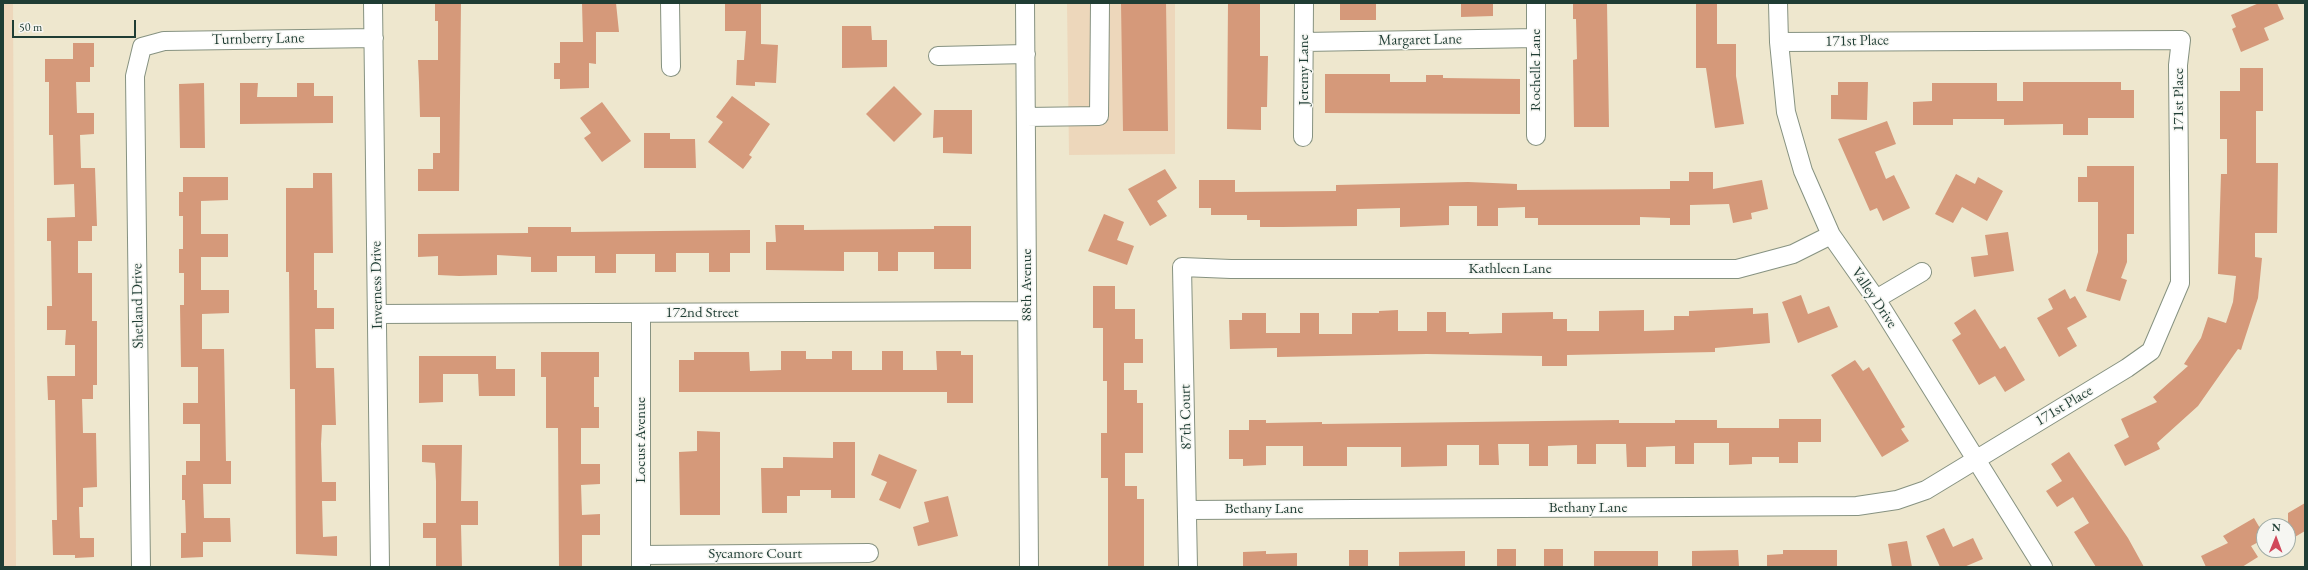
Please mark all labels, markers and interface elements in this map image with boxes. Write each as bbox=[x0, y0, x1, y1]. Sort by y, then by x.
scale bar bbox=[14, 12, 138, 38]
text: 50 m bbox=[19, 19, 42, 35]
street label: Turnberry Lane bbox=[212, 29, 304, 49]
street label: Rochelle Lane bbox=[1527, 29, 1545, 111]
street label: Margaret Lane bbox=[1378, 30, 1462, 50]
street label: 171st Place bbox=[1825, 31, 1889, 51]
street label: Jeremy Lane bbox=[1295, 35, 1313, 105]
street label: 171st Place bbox=[2170, 68, 2188, 132]
street label: Inverness Drive bbox=[367, 241, 387, 329]
street label: 88th Avenue bbox=[1018, 249, 1036, 321]
street label: Kathleen Lane bbox=[1468, 260, 1552, 278]
street label: Shetland Drive bbox=[128, 263, 148, 349]
street label: Valley Drive bbox=[1847, 264, 1901, 332]
street label: 172nd Street bbox=[665, 304, 739, 322]
street label: 171st Place bbox=[2032, 382, 2096, 430]
street label: 87th Court bbox=[1176, 384, 1196, 450]
street label: Locust Avenue bbox=[632, 397, 650, 483]
street label: Bethany Lane bbox=[1549, 499, 1627, 517]
street label: Bethany Lane bbox=[1225, 500, 1303, 518]
north arrow bbox=[2256, 518, 2296, 558]
text: N bbox=[2272, 520, 2281, 534]
street label: Sycamore Court bbox=[708, 545, 802, 563]

